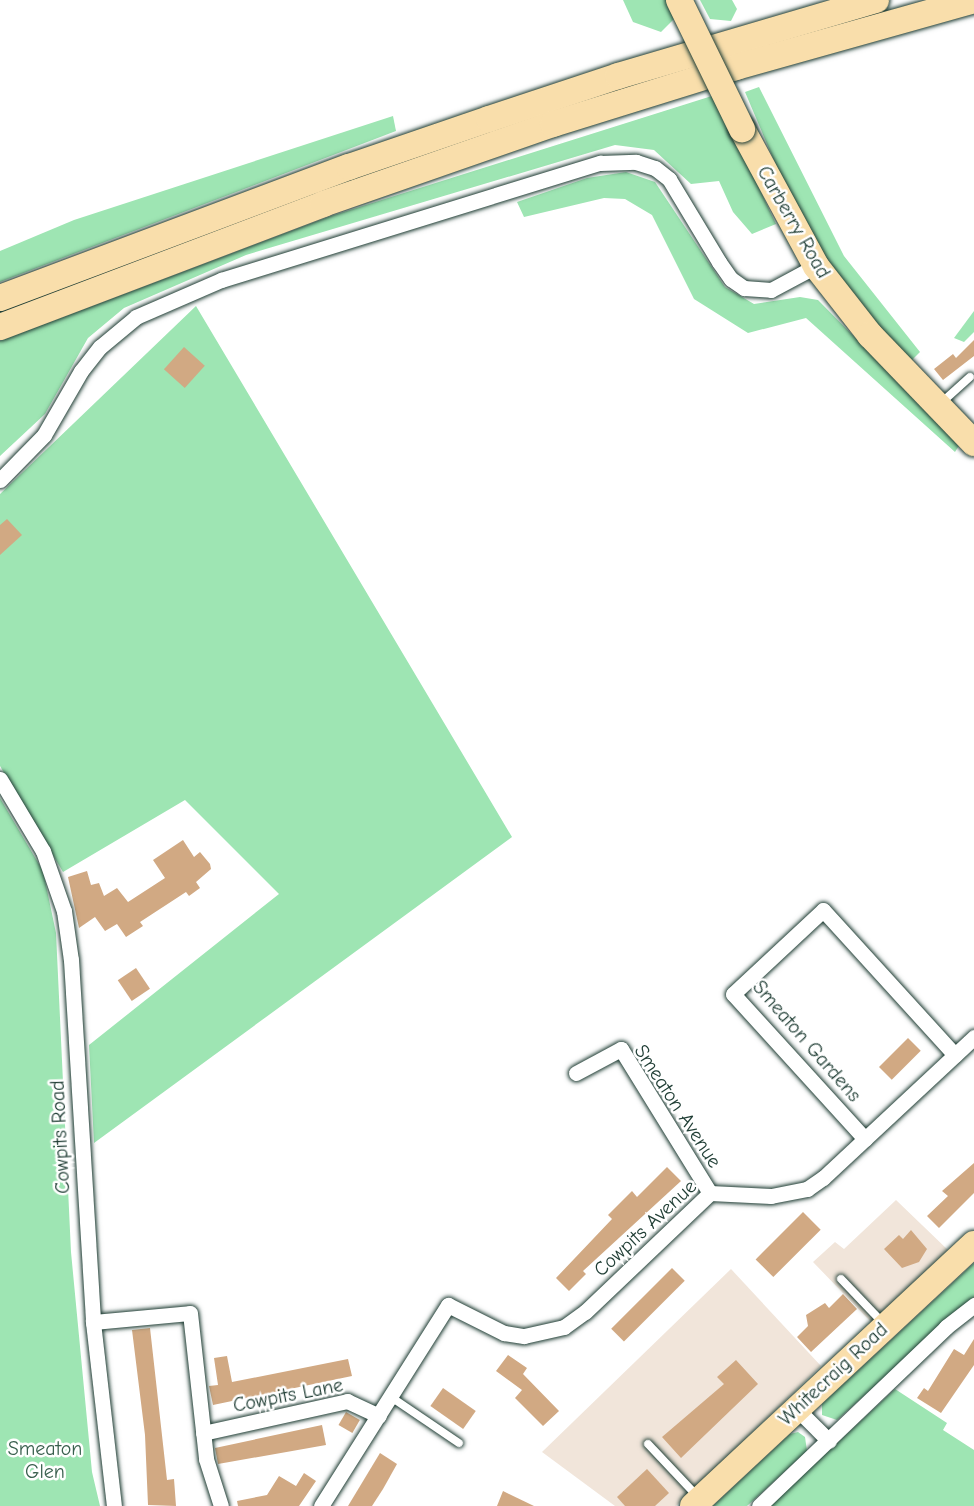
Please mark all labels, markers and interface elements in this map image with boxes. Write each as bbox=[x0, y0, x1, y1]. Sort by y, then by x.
street label: Carberry Road bbox=[752, 161, 836, 283]
street label: Smeaton Gardens bbox=[748, 975, 866, 1107]
street label: Smeaton Avenue bbox=[629, 1040, 727, 1172]
street label: Cowpits Road bbox=[45, 1080, 75, 1194]
street label: Cowpits Avenue bbox=[589, 1174, 701, 1282]
street label: Whitecraig Road bbox=[774, 1317, 892, 1431]
street label: Cowpits Lane bbox=[231, 1373, 345, 1417]
park label: Smeaton Glen bbox=[8, 1436, 82, 1483]

